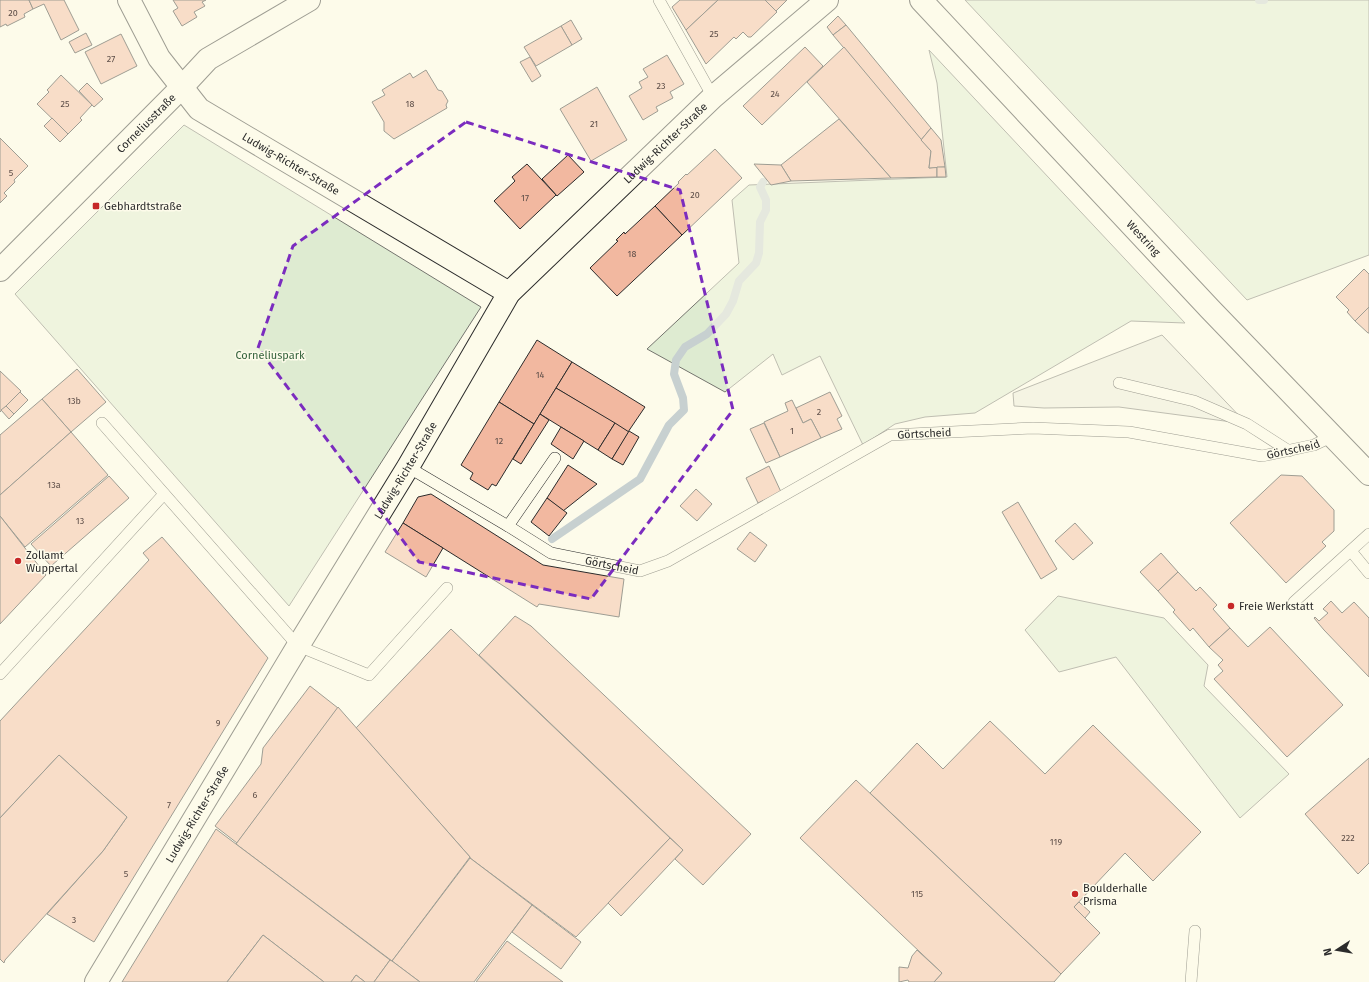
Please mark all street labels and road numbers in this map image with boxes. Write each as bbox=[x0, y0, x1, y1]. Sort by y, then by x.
street label: Corneliusstraße bbox=[114, 91, 178, 156]
street label: Ludwig-Richter-Straße bbox=[621, 100, 710, 186]
street label: Ludwig-Richter-Straße bbox=[240, 130, 342, 197]
street label: Westring bbox=[1124, 218, 1164, 259]
street label: Ludwig-Richter-Straße bbox=[371, 419, 439, 521]
street label: Görtscheid bbox=[897, 426, 952, 441]
street label: Görtscheid bbox=[1265, 437, 1322, 461]
street label: Görtscheid bbox=[584, 554, 640, 577]
street label: Ludwig-Richter-Straße bbox=[163, 763, 231, 865]

